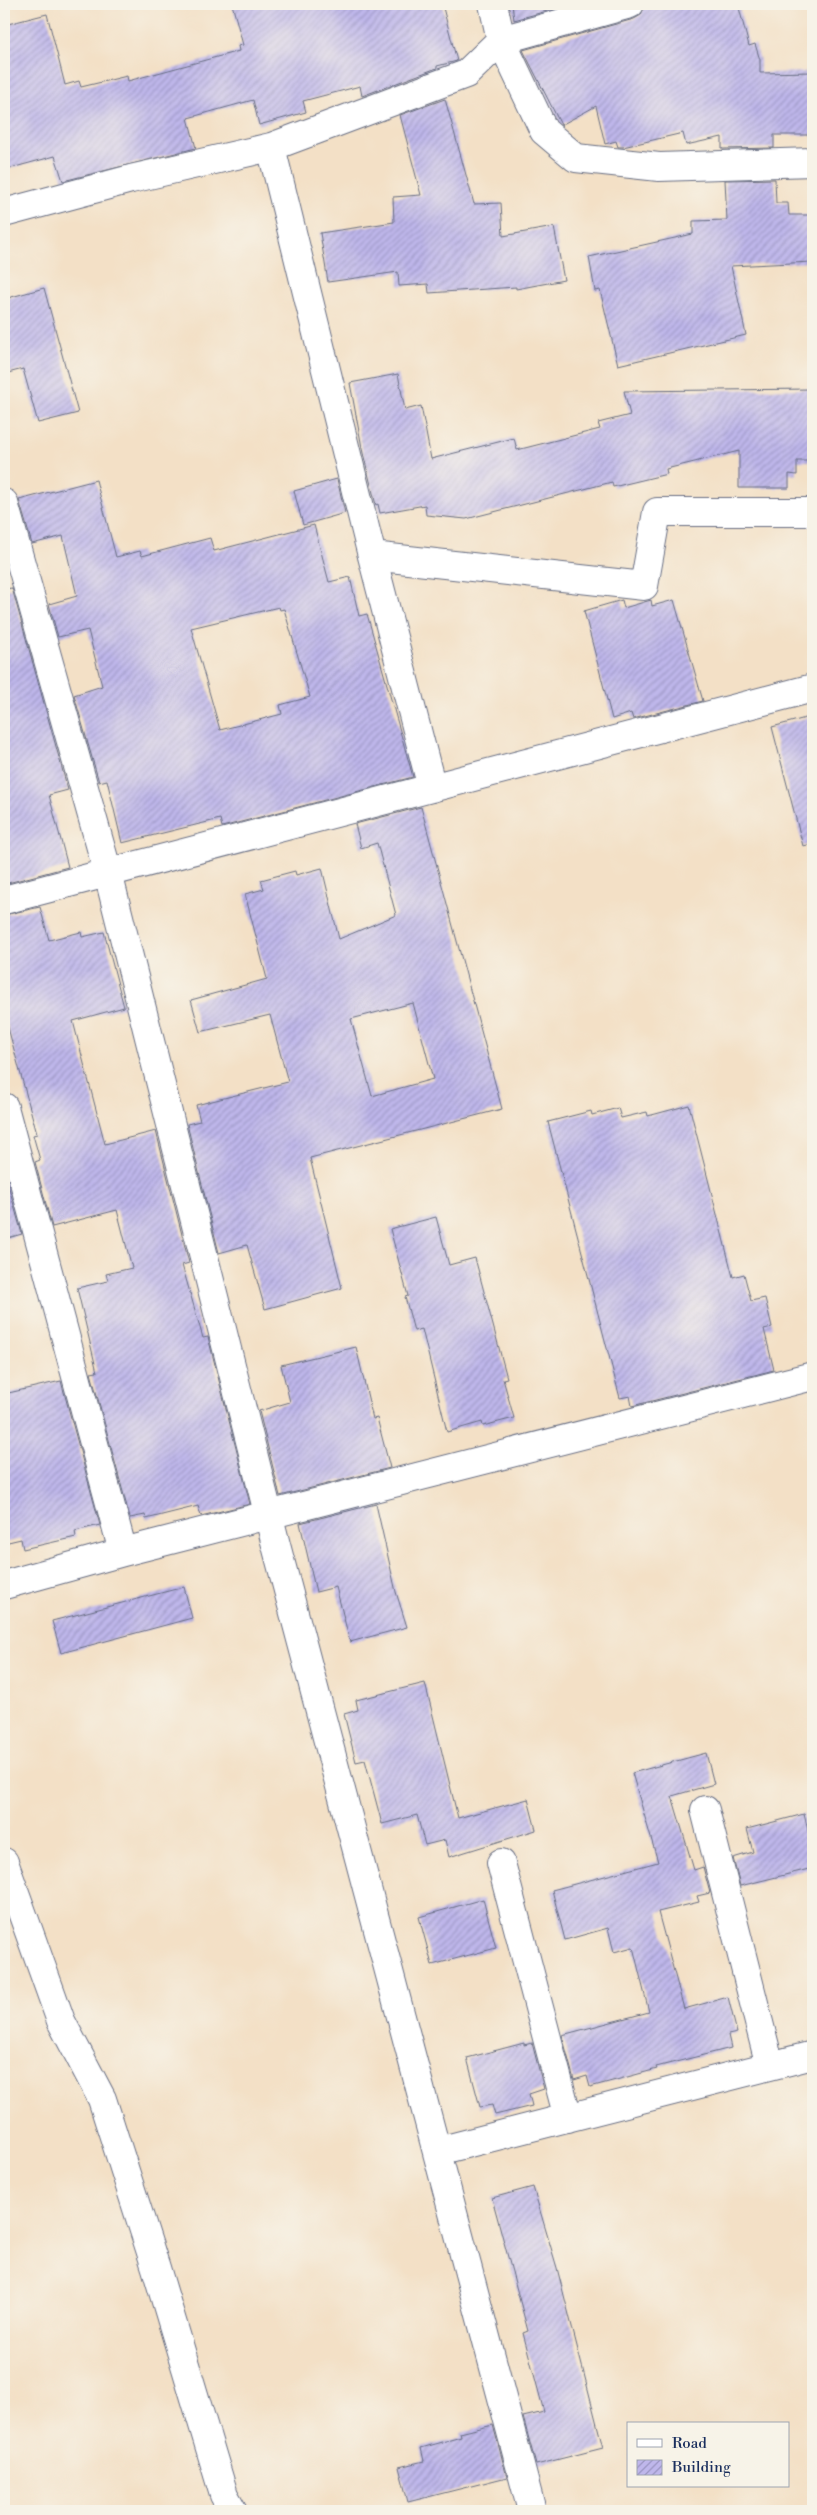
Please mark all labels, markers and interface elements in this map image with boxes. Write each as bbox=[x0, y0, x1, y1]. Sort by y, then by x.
legend bbox=[627, 2422, 790, 2488]
text: Road bbox=[672, 2434, 707, 2453]
text: Building bbox=[671, 2458, 731, 2477]

